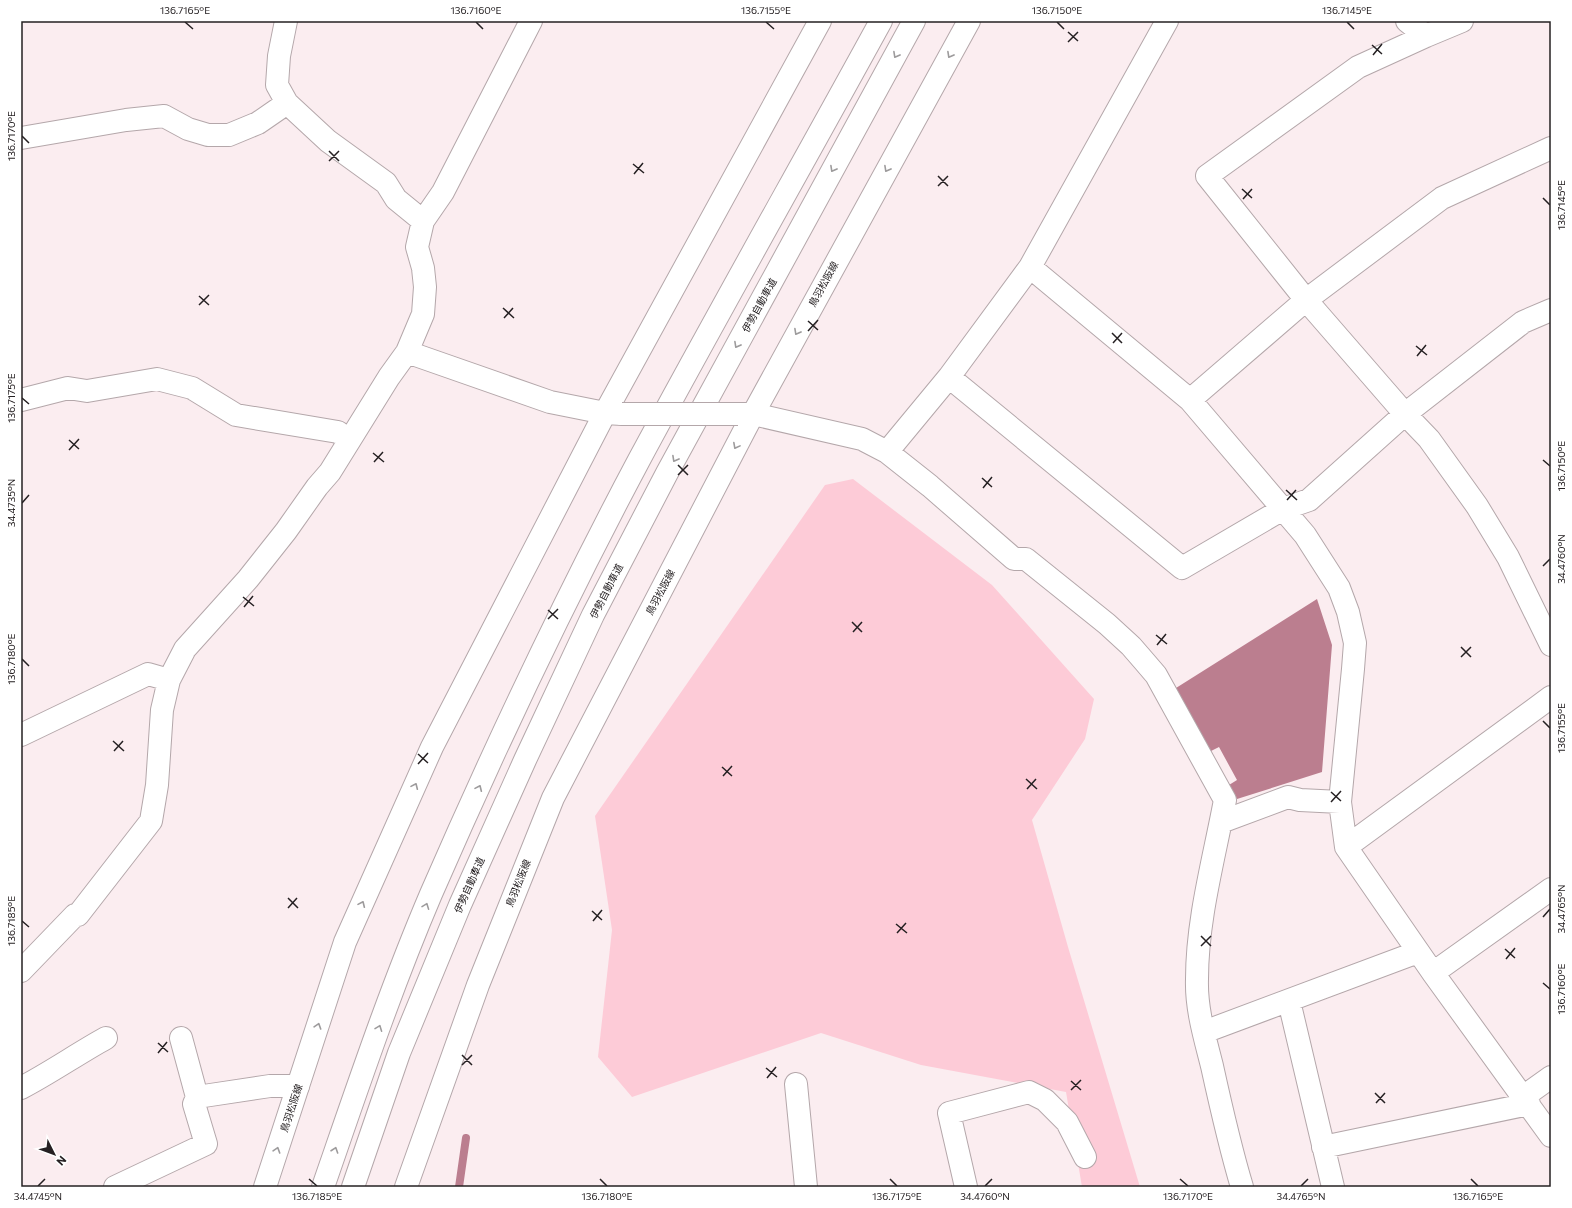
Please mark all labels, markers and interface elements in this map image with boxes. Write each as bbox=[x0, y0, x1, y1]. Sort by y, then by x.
text: 136.7165°E bbox=[160, 4, 210, 16]
text: 136.7160°E bbox=[451, 4, 502, 16]
text: 136.7155°E bbox=[741, 4, 791, 16]
text: 136.7150°E bbox=[1032, 4, 1082, 16]
text: 136.7145°E bbox=[1322, 4, 1372, 16]
one-way arrow bbox=[893, 51, 900, 58]
one-way arrow bbox=[947, 51, 954, 58]
text: 136.7170°E bbox=[5, 111, 17, 161]
one-way arrow bbox=[831, 165, 838, 172]
one-way arrow bbox=[884, 165, 892, 172]
text: 136.7145°E bbox=[1555, 180, 1567, 230]
street label: 鳥羽松阪線 bbox=[806, 259, 840, 309]
street label: 伊勢自動車道 bbox=[739, 276, 779, 334]
one-way arrow bbox=[795, 328, 802, 335]
one-way arrow bbox=[734, 340, 742, 348]
text: 136.7175°E bbox=[5, 373, 17, 423]
text: 136.7150°E bbox=[1555, 441, 1567, 491]
one-way arrow bbox=[733, 442, 741, 450]
one-way arrow bbox=[672, 455, 679, 462]
text: 34.4735°N bbox=[5, 479, 17, 527]
text: 34.4760°N bbox=[1555, 534, 1567, 584]
street label: 伊勢自動車道 bbox=[587, 562, 625, 620]
street label: 鳥羽松阪線 bbox=[643, 567, 677, 617]
text: 136.7180°E bbox=[5, 633, 17, 684]
text: 136.7155°E bbox=[1555, 703, 1567, 753]
one-way arrow bbox=[410, 782, 418, 790]
one-way arrow bbox=[474, 784, 482, 791]
street label: 伊勢自動車道 bbox=[451, 855, 487, 915]
street label: 鳥羽松阪線 bbox=[503, 858, 533, 908]
text: 34.4765°N bbox=[1555, 885, 1567, 933]
text: 136.7185°E bbox=[5, 896, 17, 946]
one-way arrow bbox=[357, 901, 365, 909]
one-way arrow bbox=[421, 903, 429, 911]
text: 136.7160°E bbox=[1555, 963, 1567, 1014]
one-way arrow bbox=[313, 1023, 321, 1030]
one-way arrow bbox=[374, 1024, 382, 1031]
street label: 鳥羽松阪線 bbox=[278, 1082, 304, 1134]
north arrow bbox=[34, 1134, 74, 1174]
one-way arrow bbox=[272, 1147, 281, 1154]
one-way arrow bbox=[331, 1147, 339, 1154]
text: N bbox=[54, 1154, 69, 1168]
text: 34.4745°N bbox=[14, 1190, 62, 1202]
text: 136.7185°E bbox=[292, 1190, 342, 1202]
text: 136.7180°E bbox=[582, 1190, 633, 1202]
text: 136.7175°E bbox=[872, 1190, 922, 1202]
text: 34.4760°N bbox=[960, 1190, 1010, 1202]
text: 136.7170°E bbox=[1163, 1190, 1213, 1202]
text: 34.4765°N bbox=[1277, 1190, 1325, 1202]
text: 136.7165°E bbox=[1453, 1190, 1503, 1202]

